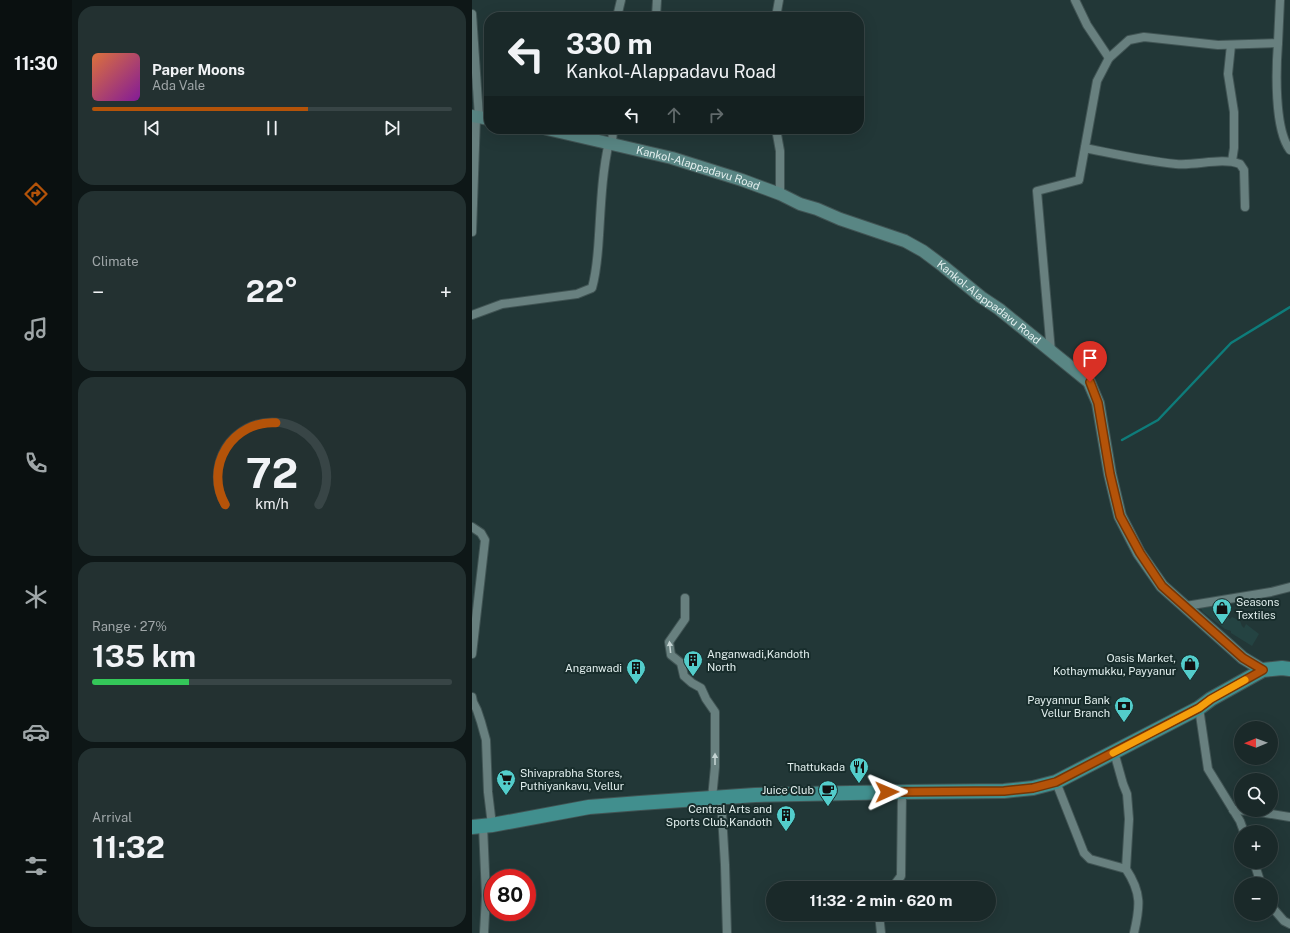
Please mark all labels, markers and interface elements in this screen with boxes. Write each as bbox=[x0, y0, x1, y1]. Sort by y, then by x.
text: 330 m bbox=[566, 27, 653, 60]
icon: left bbox=[500, 28, 552, 80]
text: 11:30 bbox=[14, 53, 58, 74]
text: Paper Moons bbox=[152, 61, 245, 78]
text: Kankol-Alappadavu Road bbox=[566, 61, 776, 82]
text: Ada Vale bbox=[152, 78, 205, 93]
icon: left bbox=[621, 104, 643, 126]
icon: ahead bbox=[663, 104, 685, 126]
icon: right bbox=[705, 104, 727, 126]
icon: previous bbox=[141, 117, 163, 139]
icon: pause bbox=[261, 117, 283, 139]
icon: next bbox=[381, 117, 403, 139]
street label: Kankol-Alappadavu Road bbox=[635, 144, 762, 192]
icon: directions bbox=[22, 180, 50, 208]
text: Climate bbox=[92, 254, 139, 269]
street label: Kankol-Alappadavu Road bbox=[935, 258, 1043, 346]
text: 22° bbox=[246, 273, 298, 309]
text: − bbox=[92, 279, 104, 305]
text: + bbox=[440, 279, 452, 305]
icon: music bbox=[22, 315, 50, 343]
pin bbox=[1073, 341, 1107, 382]
icon: arrive bbox=[1079, 347, 1101, 369]
text: 72 bbox=[246, 447, 298, 496]
icon: phone bbox=[22, 449, 50, 477]
text: km/h bbox=[255, 494, 289, 511]
icon: climate bbox=[22, 583, 50, 611]
place label: Seasons Textiles bbox=[1236, 596, 1280, 621]
shop icon: Seasons Textiles bbox=[1211, 597, 1233, 625]
text: Range · 27% bbox=[92, 619, 167, 634]
text: 135 km bbox=[92, 638, 196, 674]
one-way arrow bbox=[667, 641, 673, 654]
place label: Anganwadi,Kandoth North bbox=[707, 648, 810, 673]
building icon: Anganwadi,Kandoth North bbox=[682, 649, 704, 677]
place label: Oasis Market, Kothaymukku, Payyanur bbox=[1053, 652, 1176, 677]
shop icon: Oasis Market, Kothaymukku, Payyanur bbox=[1179, 653, 1201, 681]
building icon: Anganwadi bbox=[625, 657, 647, 685]
place label: Anganwadi bbox=[565, 662, 622, 674]
place label: Payyannur Bank Vellur Branch bbox=[1027, 694, 1110, 719]
bank icon: Payyannur Bank Vellur Branch bbox=[1113, 695, 1135, 723]
icon: car bbox=[22, 718, 50, 746]
north arrow bbox=[1234, 721, 1278, 765]
map controls bbox=[1234, 721, 1278, 921]
one-way arrow bbox=[712, 752, 718, 765]
restaurant icon: Thattukada bbox=[848, 756, 870, 784]
place label: Thattukada bbox=[787, 761, 845, 773]
place label: Shivaprabha Stores, Puthiyankavu, Vellur bbox=[520, 767, 624, 792]
supermarket icon: Shivaprabha Stores, Puthiyankavu, Vellur bbox=[495, 768, 517, 796]
position arrow bbox=[866, 771, 908, 813]
button: search bbox=[1234, 773, 1278, 817]
cafe icon: Juice Club bbox=[817, 779, 839, 807]
place label: Juice Club bbox=[762, 784, 814, 796]
place label: Central Arts and Sports Club,Kandoth bbox=[666, 803, 772, 828]
building icon: Central Arts and Sports Club,Kandoth bbox=[775, 804, 797, 832]
text: Arrival bbox=[92, 810, 132, 825]
button: + bbox=[1234, 825, 1278, 869]
text: 11:32 bbox=[92, 829, 165, 865]
icon: filters bbox=[22, 852, 50, 880]
speed limit sign: 80 bbox=[484, 869, 536, 921]
button: − bbox=[1234, 877, 1278, 921]
text: 11:32 · 2 min · 620 m bbox=[810, 892, 952, 909]

